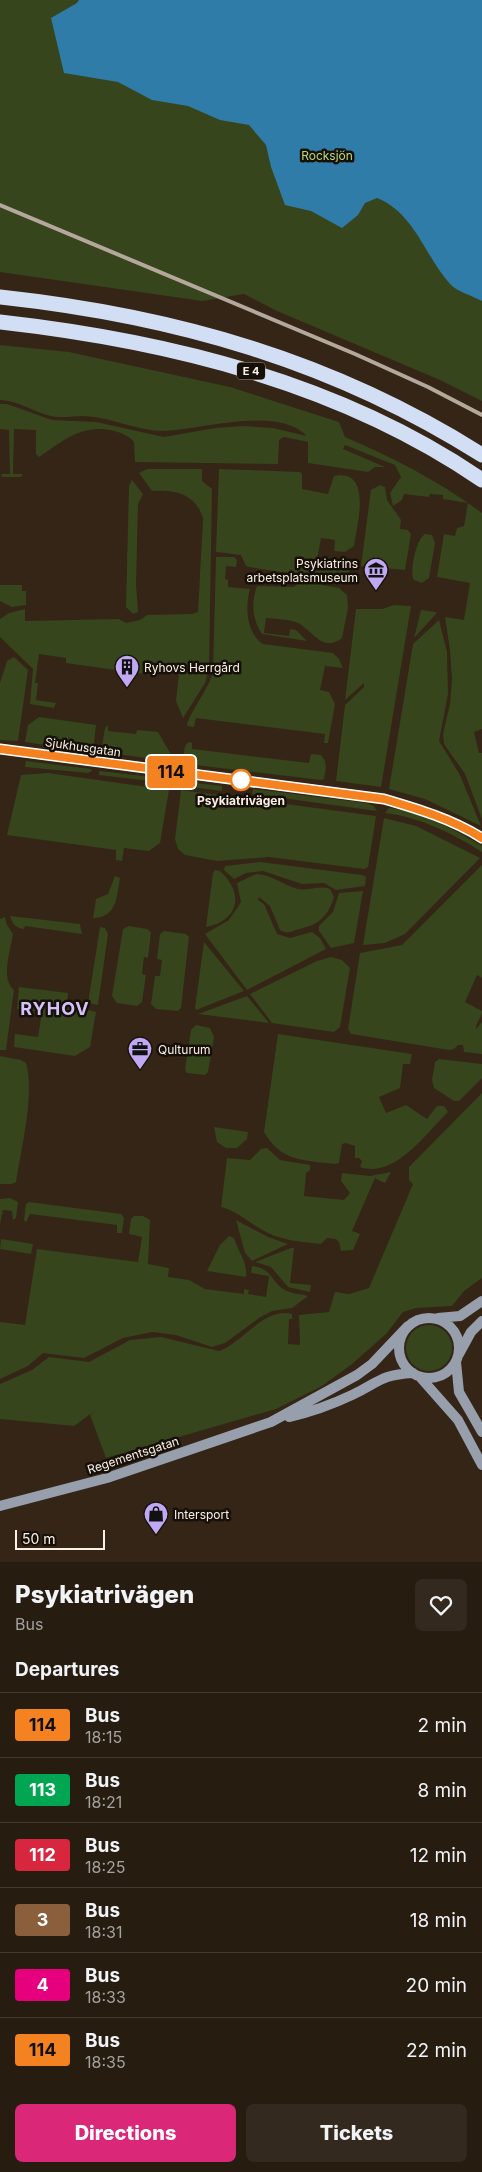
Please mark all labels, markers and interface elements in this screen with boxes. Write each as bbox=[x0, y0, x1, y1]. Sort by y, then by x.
park label: Rocksjön bbox=[301, 148, 353, 163]
road number: E 4 bbox=[237, 362, 265, 380]
place label: Psykiatrins arbetsplatsmuseum bbox=[246, 556, 358, 585]
museum icon: Psykiatrins arbetsplatsmuseum bbox=[363, 557, 389, 591]
building icon: Ryhovs Herrgård bbox=[114, 654, 140, 688]
place label: Ryhovs Herrgård bbox=[144, 660, 240, 675]
street label: Sjukhusgatan bbox=[44, 734, 122, 760]
line badge: 114 bbox=[142, 756, 200, 788]
text: 114 bbox=[157, 761, 185, 782]
marker: Psykiatrivägen bbox=[230, 769, 252, 791]
place label: Psykiatrivägen bbox=[197, 793, 285, 808]
district label: RYHOV bbox=[20, 998, 90, 1019]
office icon: Qulturum bbox=[127, 1036, 153, 1070]
place label: Qulturum bbox=[158, 1042, 211, 1057]
street label: Regementsgatan bbox=[85, 1433, 181, 1477]
shop icon: Intersport bbox=[143, 1501, 169, 1535]
place label: Intersport bbox=[174, 1507, 229, 1522]
scale bar bbox=[15, 1527, 105, 1550]
text: 50 m bbox=[22, 1530, 56, 1547]
button: heart bbox=[415, 1579, 467, 1631]
text: Psykiatrivägen bbox=[15, 1580, 194, 1609]
text: Bus bbox=[15, 1614, 43, 1634]
text: Departures bbox=[15, 1658, 119, 1681]
text: Bus bbox=[85, 1704, 120, 1727]
text: 114 bbox=[29, 1714, 56, 1735]
text: 2 min bbox=[418, 1714, 467, 1737]
text: 18:15 bbox=[85, 1727, 122, 1747]
text: Bus bbox=[85, 1769, 120, 1792]
text: 113 bbox=[29, 1779, 56, 1800]
text: 8 min bbox=[417, 1779, 467, 1802]
text: 18:21 bbox=[85, 1792, 122, 1812]
text: Bus bbox=[85, 1834, 120, 1857]
text: 112 bbox=[29, 1844, 56, 1865]
text: 12 min bbox=[410, 1844, 467, 1867]
text: 18:25 bbox=[85, 1857, 126, 1877]
text: Bus bbox=[85, 1899, 120, 1922]
text: 3 bbox=[37, 1909, 48, 1930]
text: 18 min bbox=[410, 1909, 467, 1932]
text: 18:31 bbox=[85, 1922, 122, 1942]
text: Bus bbox=[85, 1964, 120, 1987]
text: 4 bbox=[36, 1974, 49, 1995]
text: 20 min bbox=[406, 1974, 467, 1997]
text: 18:33 bbox=[85, 1987, 126, 2007]
text: Bus bbox=[85, 2029, 120, 2052]
text: 114 bbox=[29, 2039, 56, 2060]
text: 22 min bbox=[406, 2039, 467, 2062]
text: 18:35 bbox=[85, 2052, 126, 2072]
button: Directions bbox=[15, 2104, 236, 2162]
button: Tickets bbox=[246, 2104, 467, 2162]

